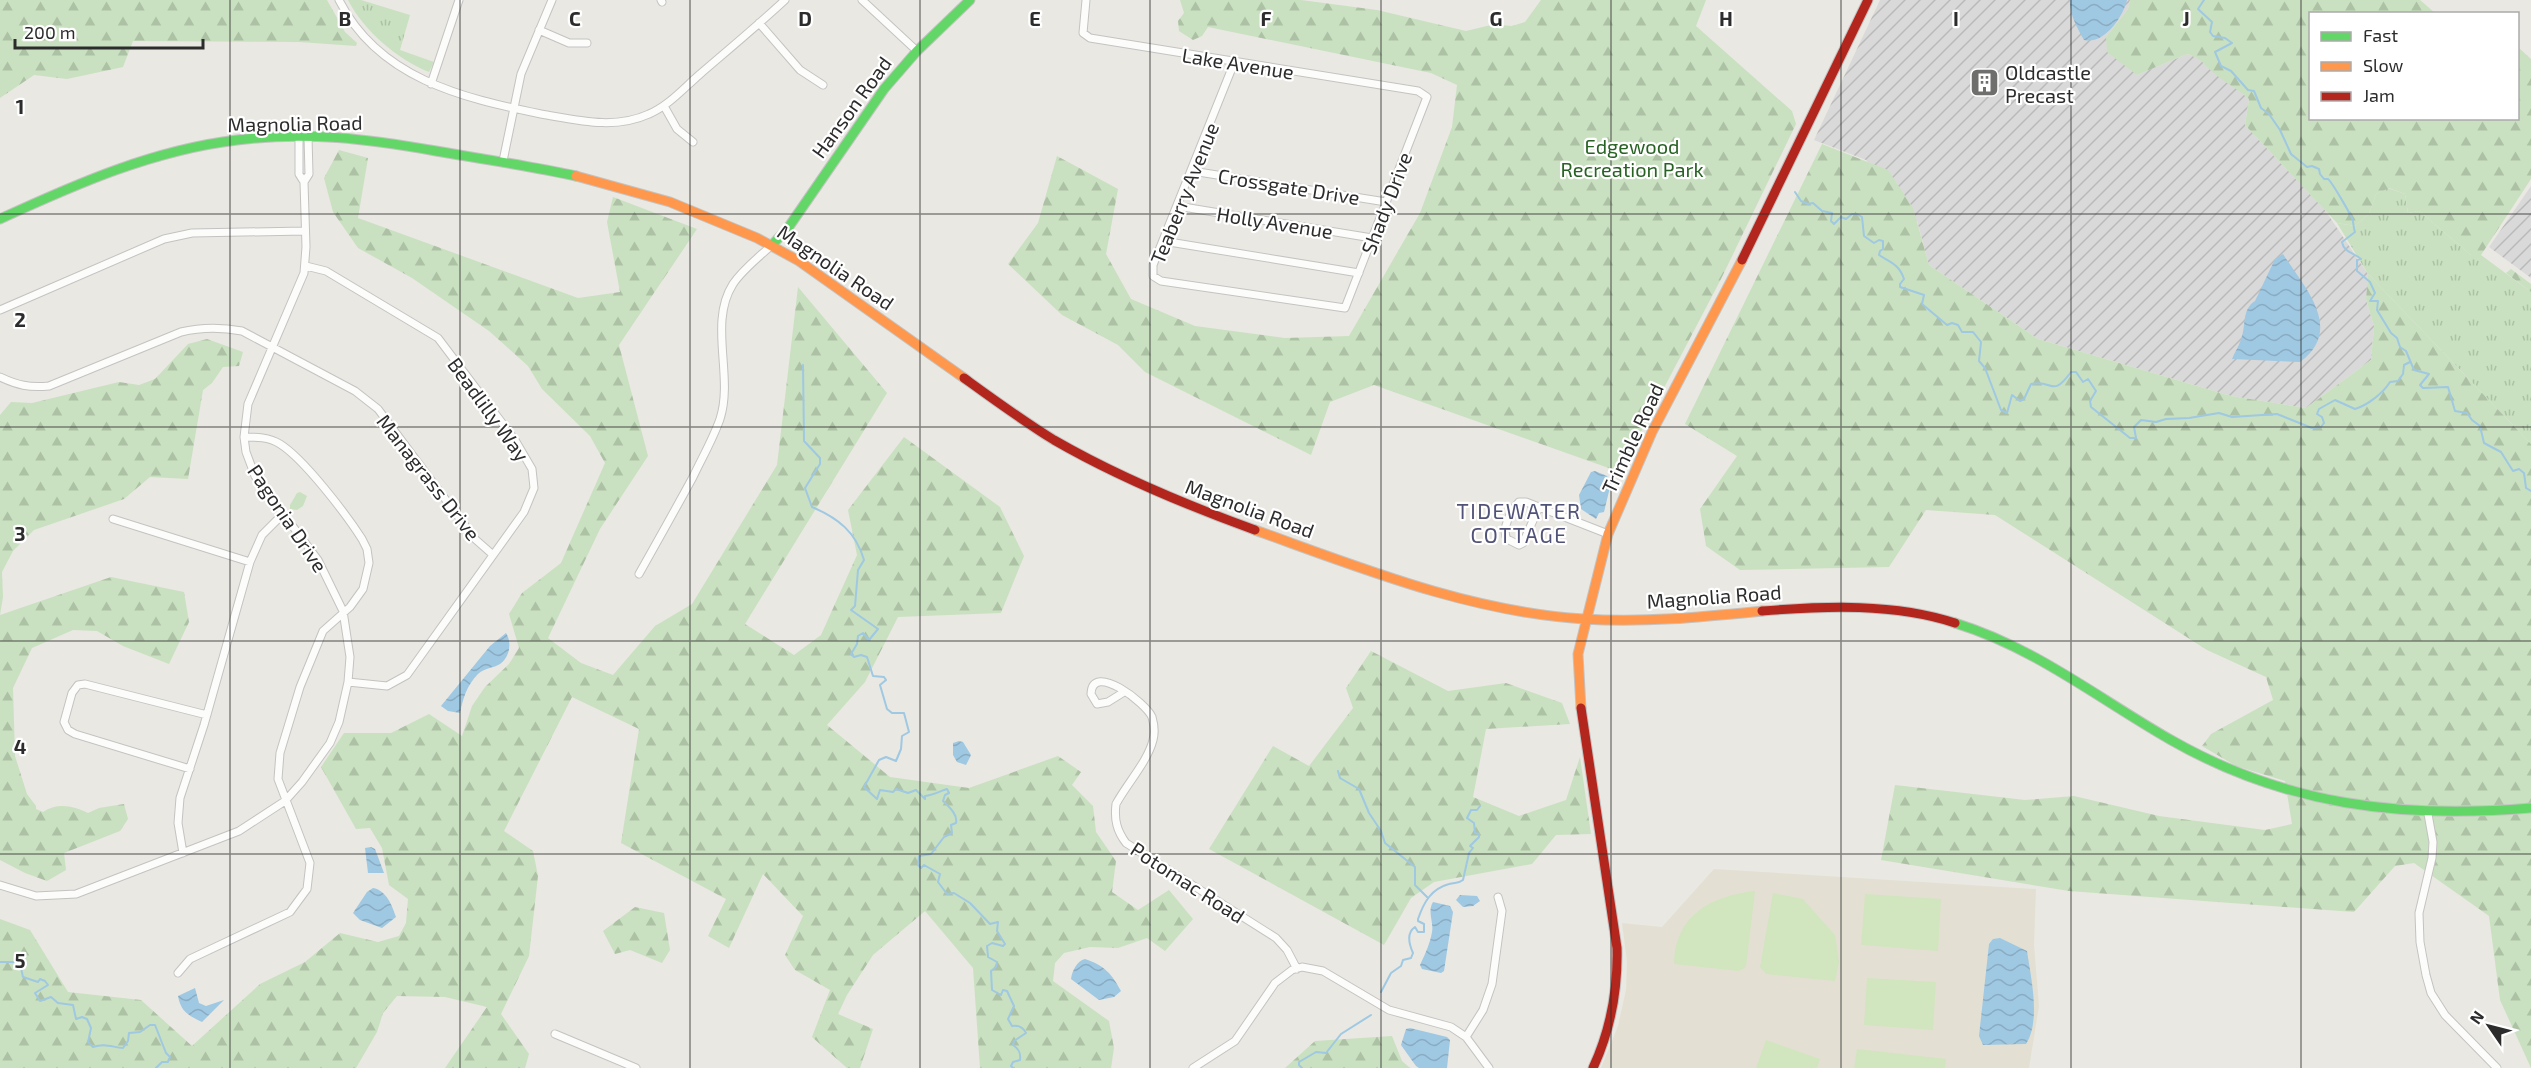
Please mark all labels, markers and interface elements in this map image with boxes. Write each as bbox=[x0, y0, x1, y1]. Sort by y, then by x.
text: B bbox=[339, 6, 351, 30]
text: C bbox=[569, 6, 581, 30]
text: D bbox=[798, 6, 812, 30]
text: E bbox=[1029, 6, 1041, 30]
text: F bbox=[1260, 6, 1272, 30]
text: G bbox=[1490, 6, 1502, 30]
text: H bbox=[1719, 6, 1733, 30]
text: I bbox=[1953, 6, 1959, 30]
text: J bbox=[2182, 6, 2190, 30]
scale bar bbox=[15, 12, 202, 50]
legend bbox=[2309, 12, 2519, 120]
text: 200 m bbox=[24, 21, 76, 43]
text: Fast bbox=[2363, 24, 2398, 46]
street label: Lake Avenue bbox=[1180, 42, 1296, 84]
street label: Hanson Road bbox=[806, 52, 896, 162]
text: Slow bbox=[2363, 54, 2404, 76]
place label: Oldcastle Precast bbox=[2005, 60, 2091, 107]
building icon: Oldcastle Precast bbox=[1968, 67, 2000, 99]
text: Jam bbox=[2363, 84, 2395, 106]
text: 1 bbox=[16, 94, 24, 118]
street label: Magnolia Road bbox=[227, 110, 363, 136]
street label: Teaberry Avenue bbox=[1145, 119, 1223, 267]
park label: Edgewood Recreation Park bbox=[1560, 134, 1704, 181]
street label: Shady Drive bbox=[1356, 149, 1416, 257]
street label: Crossgate Drive bbox=[1216, 163, 1362, 209]
street label: Holly Avenue bbox=[1215, 201, 1335, 243]
street label: Magnolia Road bbox=[773, 219, 899, 315]
text: 2 bbox=[14, 307, 26, 331]
street label: Beadlilly Way bbox=[443, 352, 535, 466]
street label: Trimble Road bbox=[1596, 379, 1668, 497]
street label: Managrass Drive bbox=[372, 409, 486, 545]
street label: Pagonia Drive bbox=[243, 460, 333, 576]
street label: Magnolia Road bbox=[1182, 474, 1318, 542]
district label: TIDEWATER COTTAGE bbox=[1456, 498, 1582, 547]
text: 3 bbox=[14, 521, 26, 545]
street label: Magnolia Road bbox=[1646, 579, 1782, 613]
text: 4 bbox=[14, 734, 27, 758]
street label: Potomac Road bbox=[1127, 836, 1249, 928]
text: 5 bbox=[14, 948, 26, 972]
north arrow bbox=[2459, 996, 2519, 1056]
text: N bbox=[2465, 1007, 2487, 1027]

